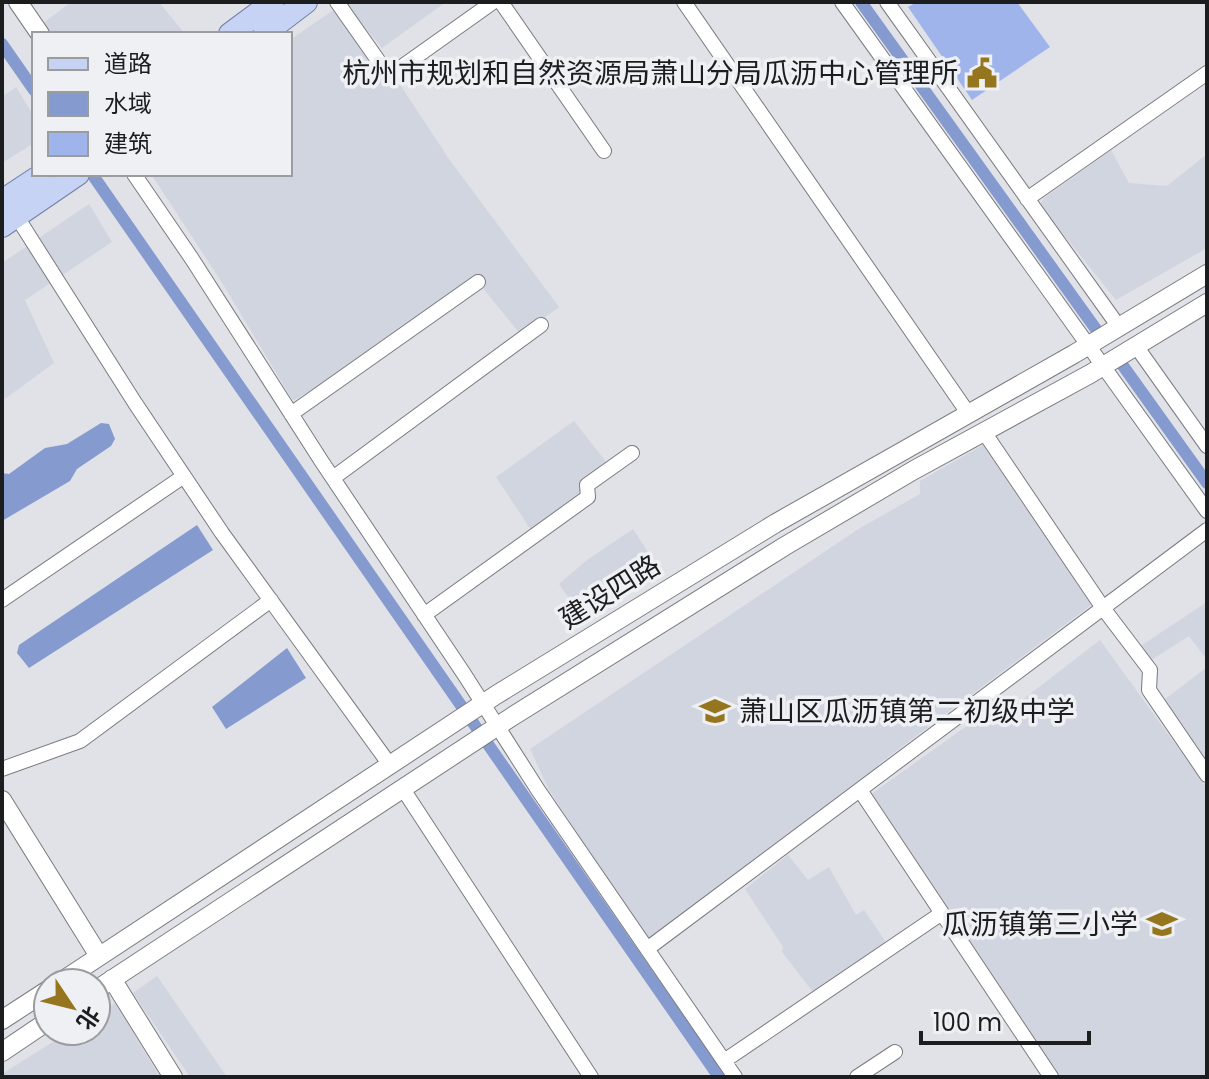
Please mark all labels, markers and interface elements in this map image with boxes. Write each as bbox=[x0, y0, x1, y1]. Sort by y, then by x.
legend bbox=[32, 32, 292, 176]
text: 道路 bbox=[104, 47, 152, 80]
place label: 杭州市规划和自然资源局萧山分局瓜沥中心管理所 bbox=[342, 54, 958, 93]
public building icon: 杭州市规划和自然资源局萧山分局瓜沥中心管理所 bbox=[965, 56, 999, 90]
text: 水域 bbox=[104, 87, 152, 120]
text: 建筑 bbox=[104, 127, 152, 160]
street label: 建设四路 bbox=[552, 546, 668, 638]
place label: 萧山区瓜沥镇第二初级中学 bbox=[739, 692, 1075, 731]
school or university icon: 萧山区瓜沥镇第二初级中学 bbox=[698, 694, 732, 728]
place label: 瓜沥镇第三小学 bbox=[942, 905, 1138, 944]
school or university icon: 瓜沥镇第三小学 bbox=[1145, 907, 1179, 941]
north arrow bbox=[32, 967, 112, 1047]
scale bar bbox=[921, 995, 1089, 1045]
text: 北 bbox=[69, 1000, 107, 1036]
text: 100 m bbox=[933, 1006, 1002, 1039]

